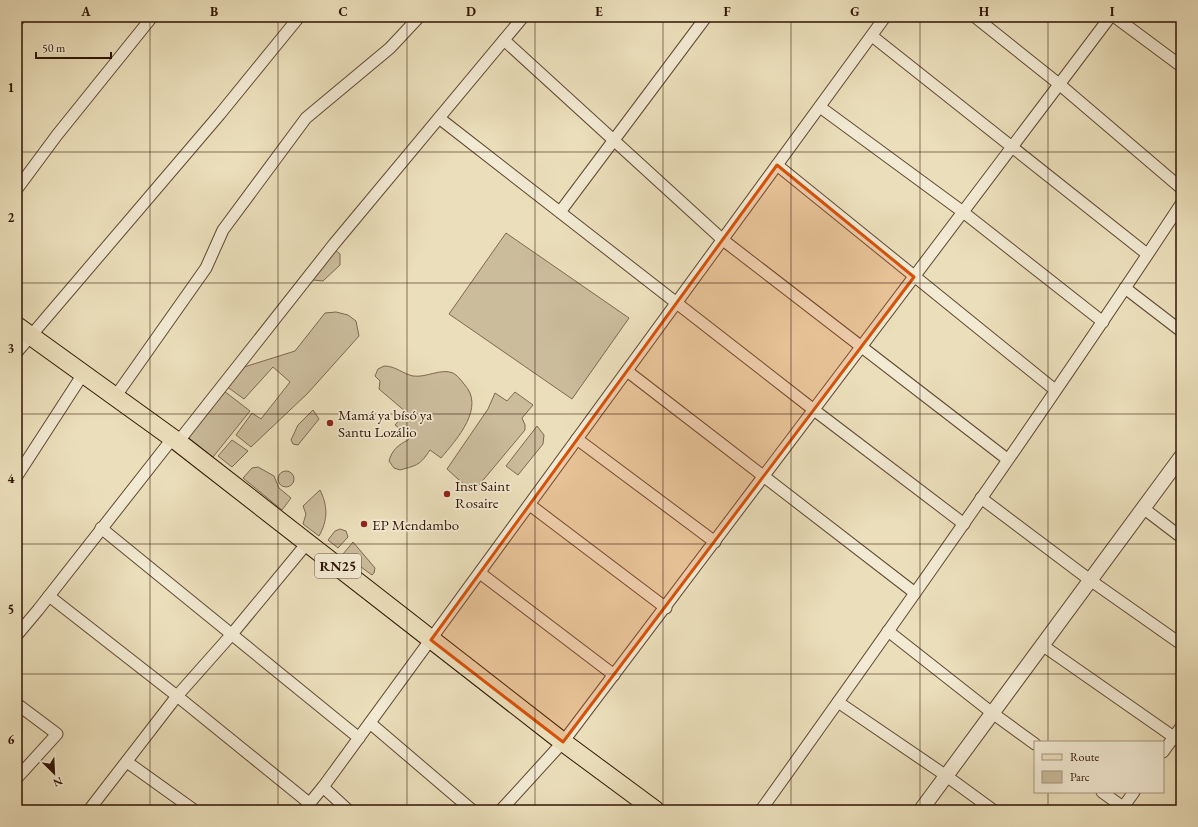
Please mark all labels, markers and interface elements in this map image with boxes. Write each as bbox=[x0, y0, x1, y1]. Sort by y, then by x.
text: A bbox=[80, 3, 91, 20]
text: B bbox=[210, 3, 218, 20]
text: C bbox=[338, 3, 348, 20]
text: D bbox=[466, 3, 476, 20]
text: E bbox=[595, 3, 603, 20]
text: F bbox=[723, 3, 731, 20]
text: G bbox=[850, 3, 860, 20]
text: H bbox=[979, 3, 990, 20]
text: I bbox=[1110, 3, 1115, 20]
scale bar bbox=[36, 34, 111, 60]
text: 50 m bbox=[42, 40, 66, 56]
text: 1 bbox=[8, 79, 15, 96]
text: 2 bbox=[8, 209, 15, 226]
text: 3 bbox=[8, 340, 15, 357]
place label: Mamá ya bísó ya Santu Lozálio bbox=[338, 405, 432, 441]
marker: Mamá ya bísó ya Santu Lozálio bbox=[325, 418, 335, 428]
text: 4 bbox=[8, 470, 15, 487]
place label: Inst Saint Rosaire bbox=[455, 476, 510, 512]
marker: Inst Saint Rosaire bbox=[442, 489, 452, 499]
place label: EP Mendambo bbox=[372, 515, 459, 534]
marker: EP Mendambo bbox=[359, 519, 369, 529]
road number: RN25 bbox=[315, 554, 361, 578]
text: 5 bbox=[8, 601, 14, 618]
text: 6 bbox=[8, 731, 15, 748]
legend bbox=[1034, 741, 1164, 793]
text: Route bbox=[1070, 749, 1100, 765]
north arrow bbox=[34, 753, 74, 793]
text: Parc bbox=[1070, 769, 1090, 785]
text: N bbox=[51, 774, 65, 790]

